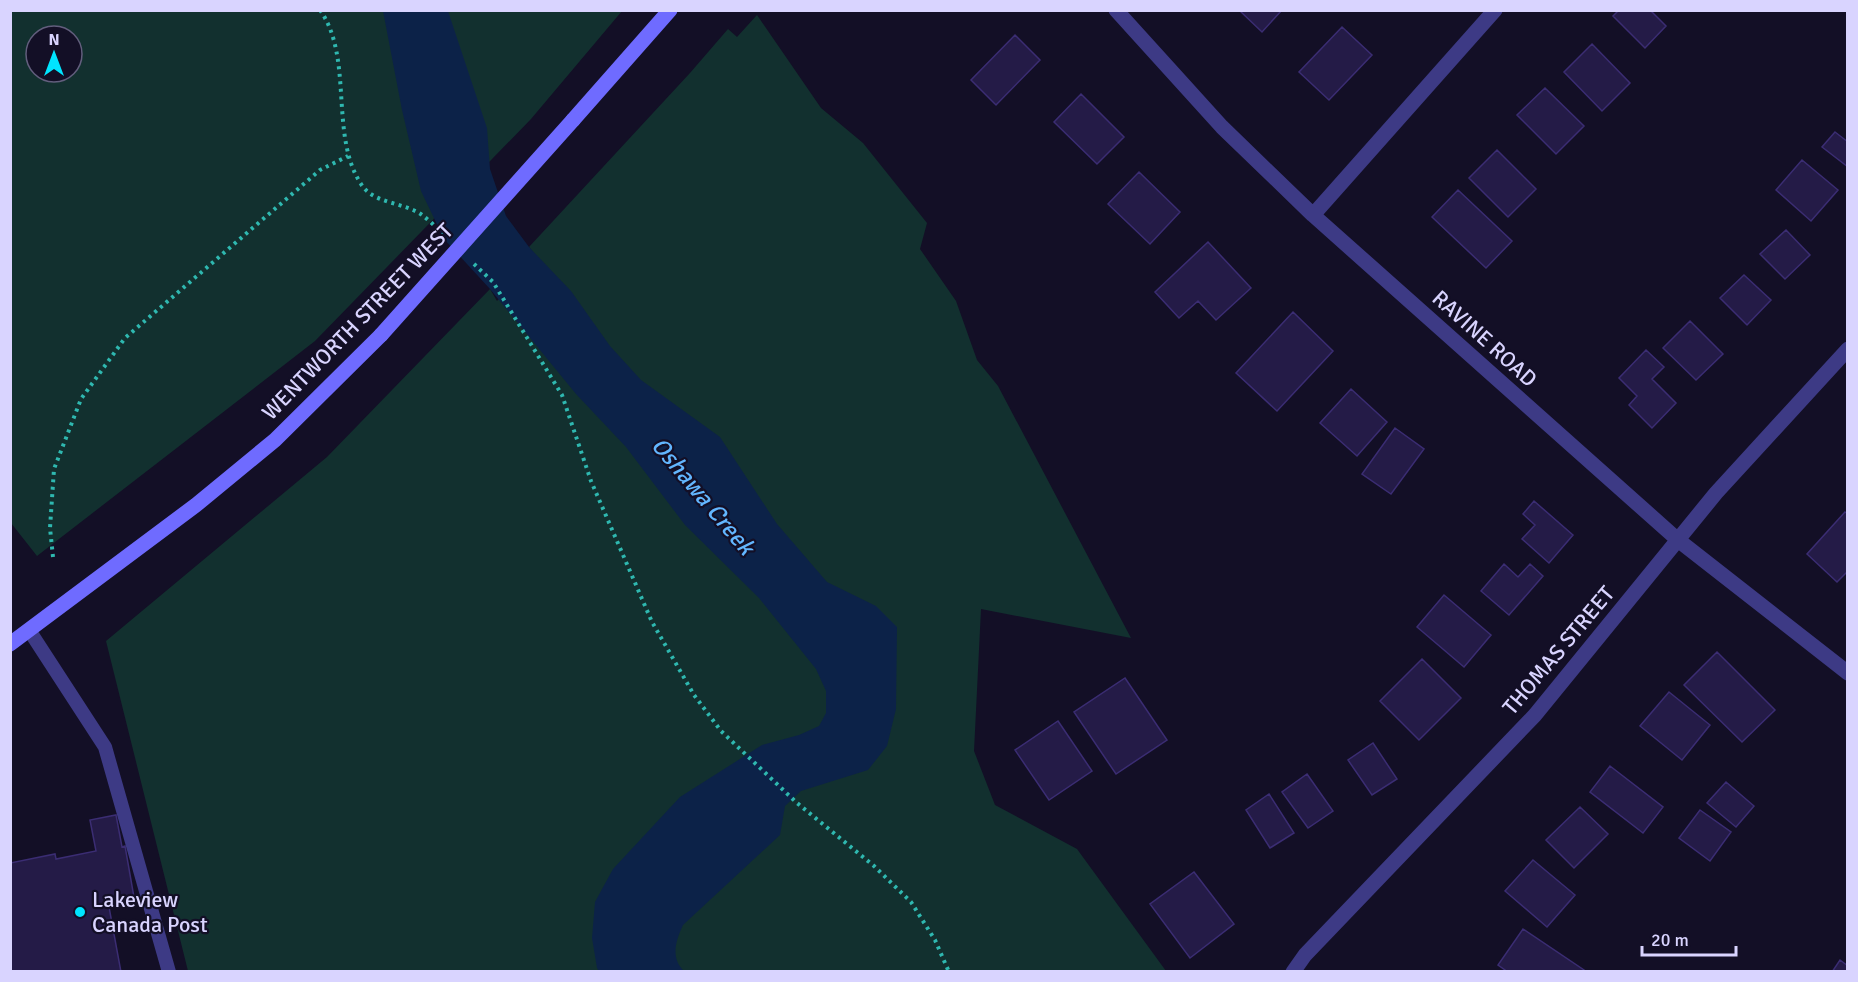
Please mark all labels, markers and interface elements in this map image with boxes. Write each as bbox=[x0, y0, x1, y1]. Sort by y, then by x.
north arrow bbox=[24, 24, 84, 84]
text: N bbox=[48, 30, 60, 50]
street label: WENTWORTH STREET WEST bbox=[256, 217, 459, 425]
street label: RAVINE ROAD bbox=[1427, 284, 1543, 392]
water label: Oshawa Creek bbox=[645, 431, 762, 563]
street label: THOMAS STREET bbox=[1497, 580, 1620, 720]
place label: Lakeview Canada Post bbox=[92, 886, 208, 938]
marker: Lakeview Canada Post bbox=[73, 905, 87, 919]
scale bar bbox=[1642, 919, 1736, 957]
text: 20 m bbox=[1651, 929, 1689, 951]

